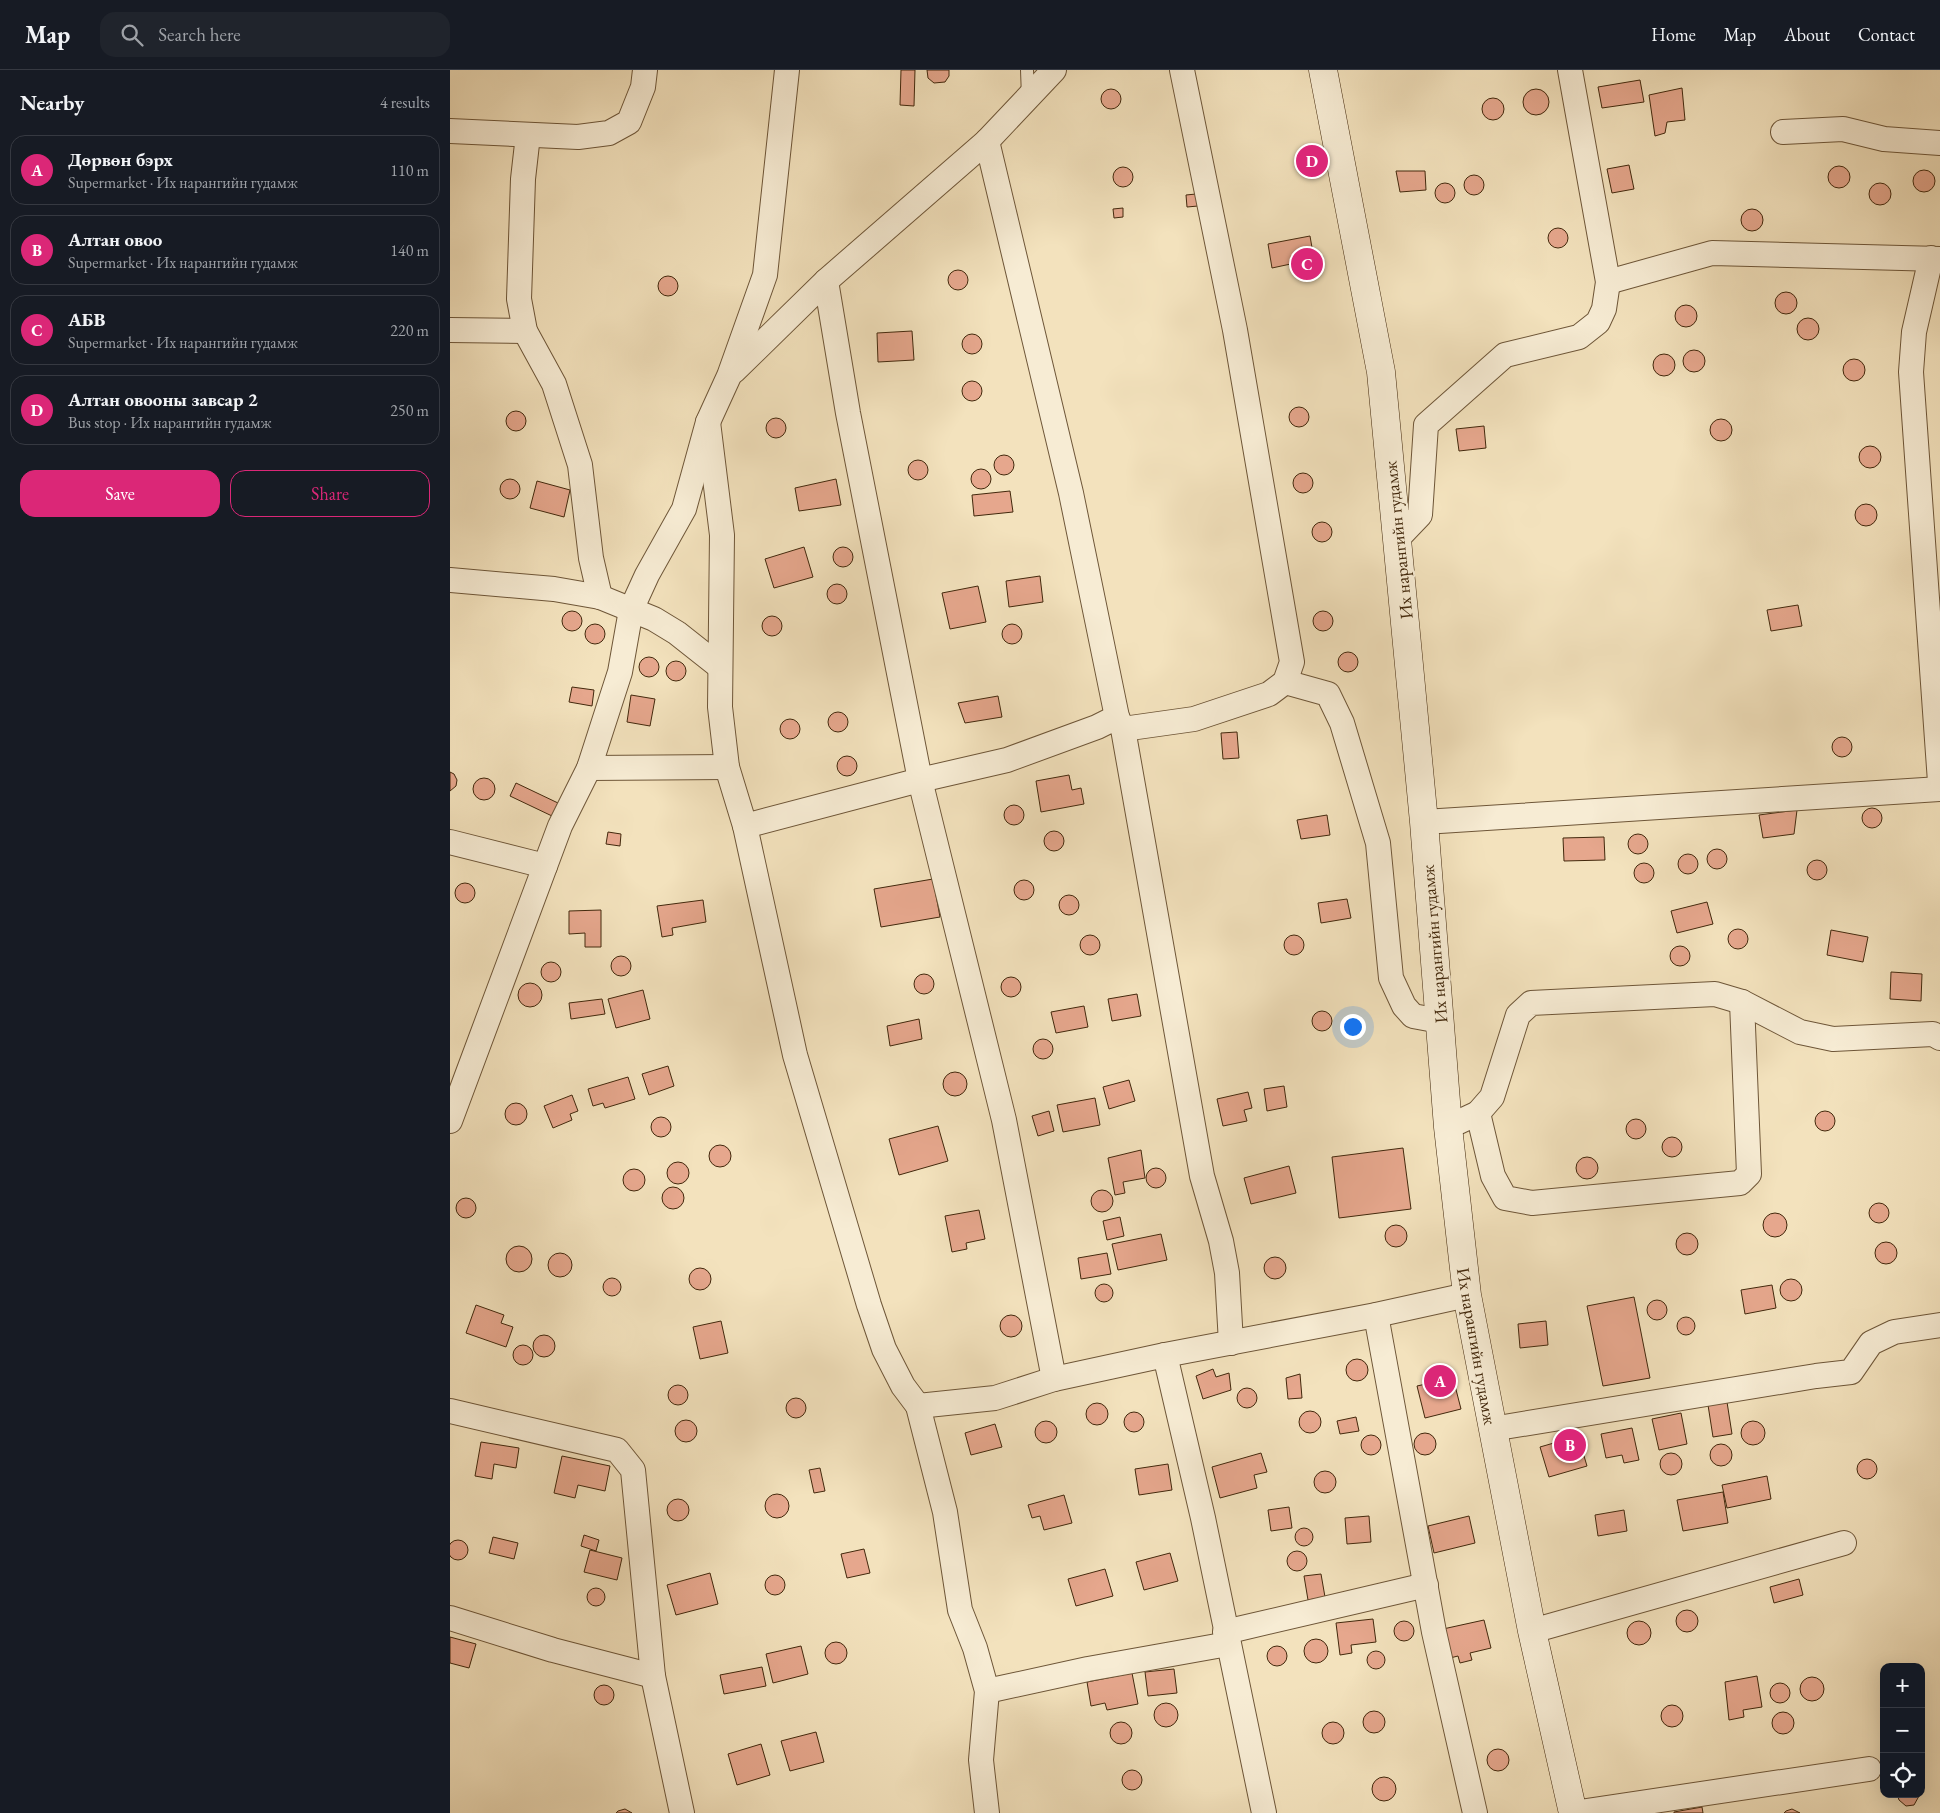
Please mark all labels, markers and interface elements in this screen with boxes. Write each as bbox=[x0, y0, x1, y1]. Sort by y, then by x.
search box bbox=[100, 12, 450, 57]
text: Map bbox=[25, 19, 70, 50]
icon: search bbox=[118, 21, 146, 49]
text: Search here bbox=[158, 22, 241, 47]
text: Home bbox=[1651, 23, 1696, 46]
text: Map bbox=[1724, 23, 1756, 46]
text: About bbox=[1784, 23, 1830, 46]
text: Contact bbox=[1858, 23, 1915, 46]
text: Nearby bbox=[20, 89, 84, 116]
text: 4 results bbox=[380, 92, 430, 113]
pin: D bbox=[1296, 142, 1328, 180]
text: Дөрвөн бэрх bbox=[68, 147, 173, 172]
text: A bbox=[31, 160, 43, 181]
text: 110 m bbox=[390, 160, 429, 181]
text: Supermarket · Их нарангийн гудамж bbox=[68, 172, 298, 193]
text: Алтан овоо bbox=[68, 227, 162, 252]
text: B bbox=[32, 240, 42, 261]
text: 140 m bbox=[390, 240, 429, 261]
pin: C bbox=[1291, 245, 1323, 283]
text: Supermarket · Их нарангийн гудамж bbox=[68, 252, 298, 273]
text: АБВ bbox=[68, 307, 105, 332]
text: C bbox=[31, 320, 43, 341]
text: 220 m bbox=[390, 320, 429, 341]
text: Supermarket · Их нарангийн гудамж bbox=[68, 332, 298, 353]
text: Алтан овооны завсар 2 bbox=[68, 387, 258, 412]
text: D bbox=[31, 400, 43, 421]
text: 250 m bbox=[390, 400, 429, 421]
text: Bus stop · Их нарангийн гудамж bbox=[68, 412, 272, 433]
street label: Их нарангийн гудамж bbox=[1378, 459, 1418, 620]
button: Save bbox=[20, 470, 220, 517]
button: Share bbox=[230, 470, 430, 517]
street label: Их нарангийн гудамж bbox=[1416, 863, 1452, 1024]
your location bbox=[1340, 1014, 1366, 1040]
street label: Их нарангийн гудамж bbox=[1452, 1266, 1502, 1427]
pin: A bbox=[1424, 1362, 1456, 1400]
pin: B bbox=[1554, 1426, 1586, 1464]
map controls bbox=[1880, 1663, 1925, 1798]
button: + bbox=[1880, 1663, 1925, 1708]
button: − bbox=[1880, 1708, 1925, 1753]
button: locate bbox=[1880, 1753, 1925, 1798]

